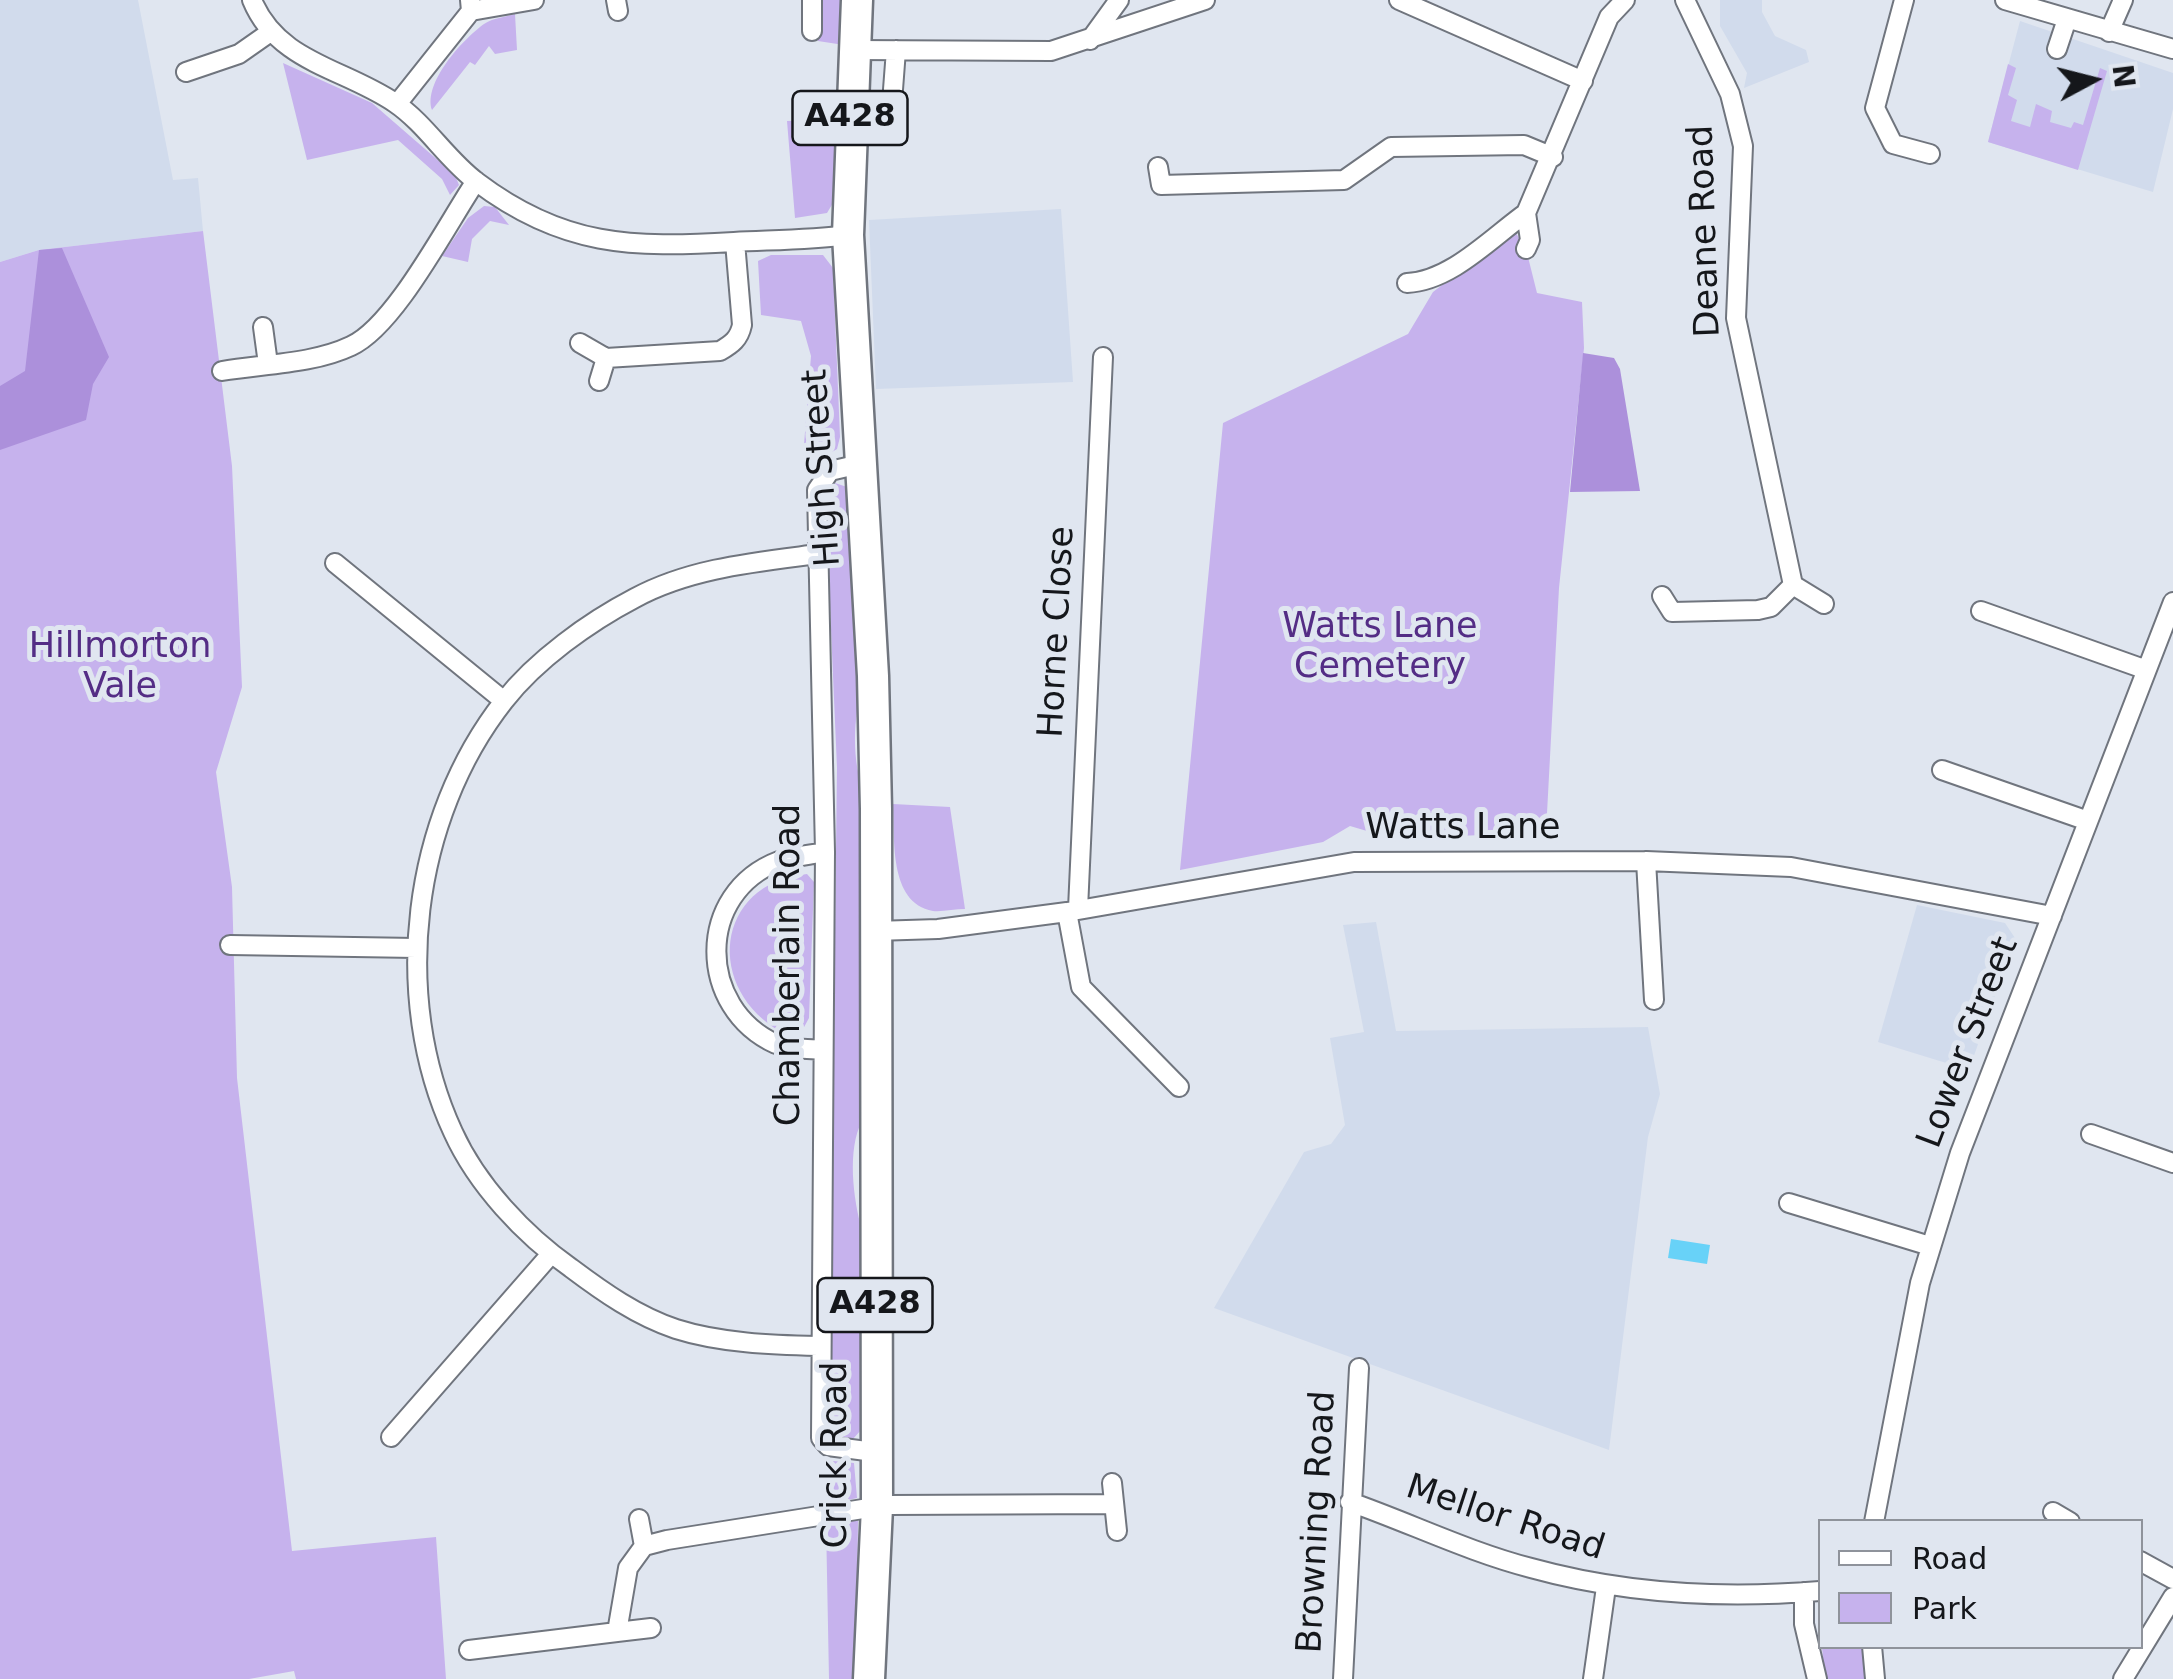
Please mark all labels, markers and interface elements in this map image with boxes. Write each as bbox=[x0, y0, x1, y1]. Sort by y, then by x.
north arrow bbox=[2043, 30, 2143, 130]
text: N bbox=[2105, 63, 2141, 90]
road number: A428 bbox=[792, 91, 908, 145]
street label: Deane Road bbox=[1681, 124, 1731, 338]
street label: High Street bbox=[795, 368, 851, 568]
street label: Horne Close bbox=[1031, 525, 1085, 739]
park label: Watts Lane Cemetery bbox=[1282, 607, 1478, 689]
park label: Hillmorton Vale bbox=[29, 627, 211, 709]
street label: Chamberlain Road bbox=[769, 804, 811, 1126]
street label: Watts Lane bbox=[1365, 808, 1561, 850]
street label: Lower Street bbox=[1910, 932, 2028, 1154]
road number: A428 bbox=[818, 1278, 932, 1332]
street label: Crick Road bbox=[816, 1361, 858, 1549]
street label: Browning Road bbox=[1290, 1390, 1346, 1654]
street label: Mellor Road bbox=[1401, 1467, 1609, 1571]
legend bbox=[1818, 1519, 2143, 1649]
text: Road bbox=[1912, 1541, 1987, 1576]
text: Park bbox=[1912, 1591, 1977, 1626]

